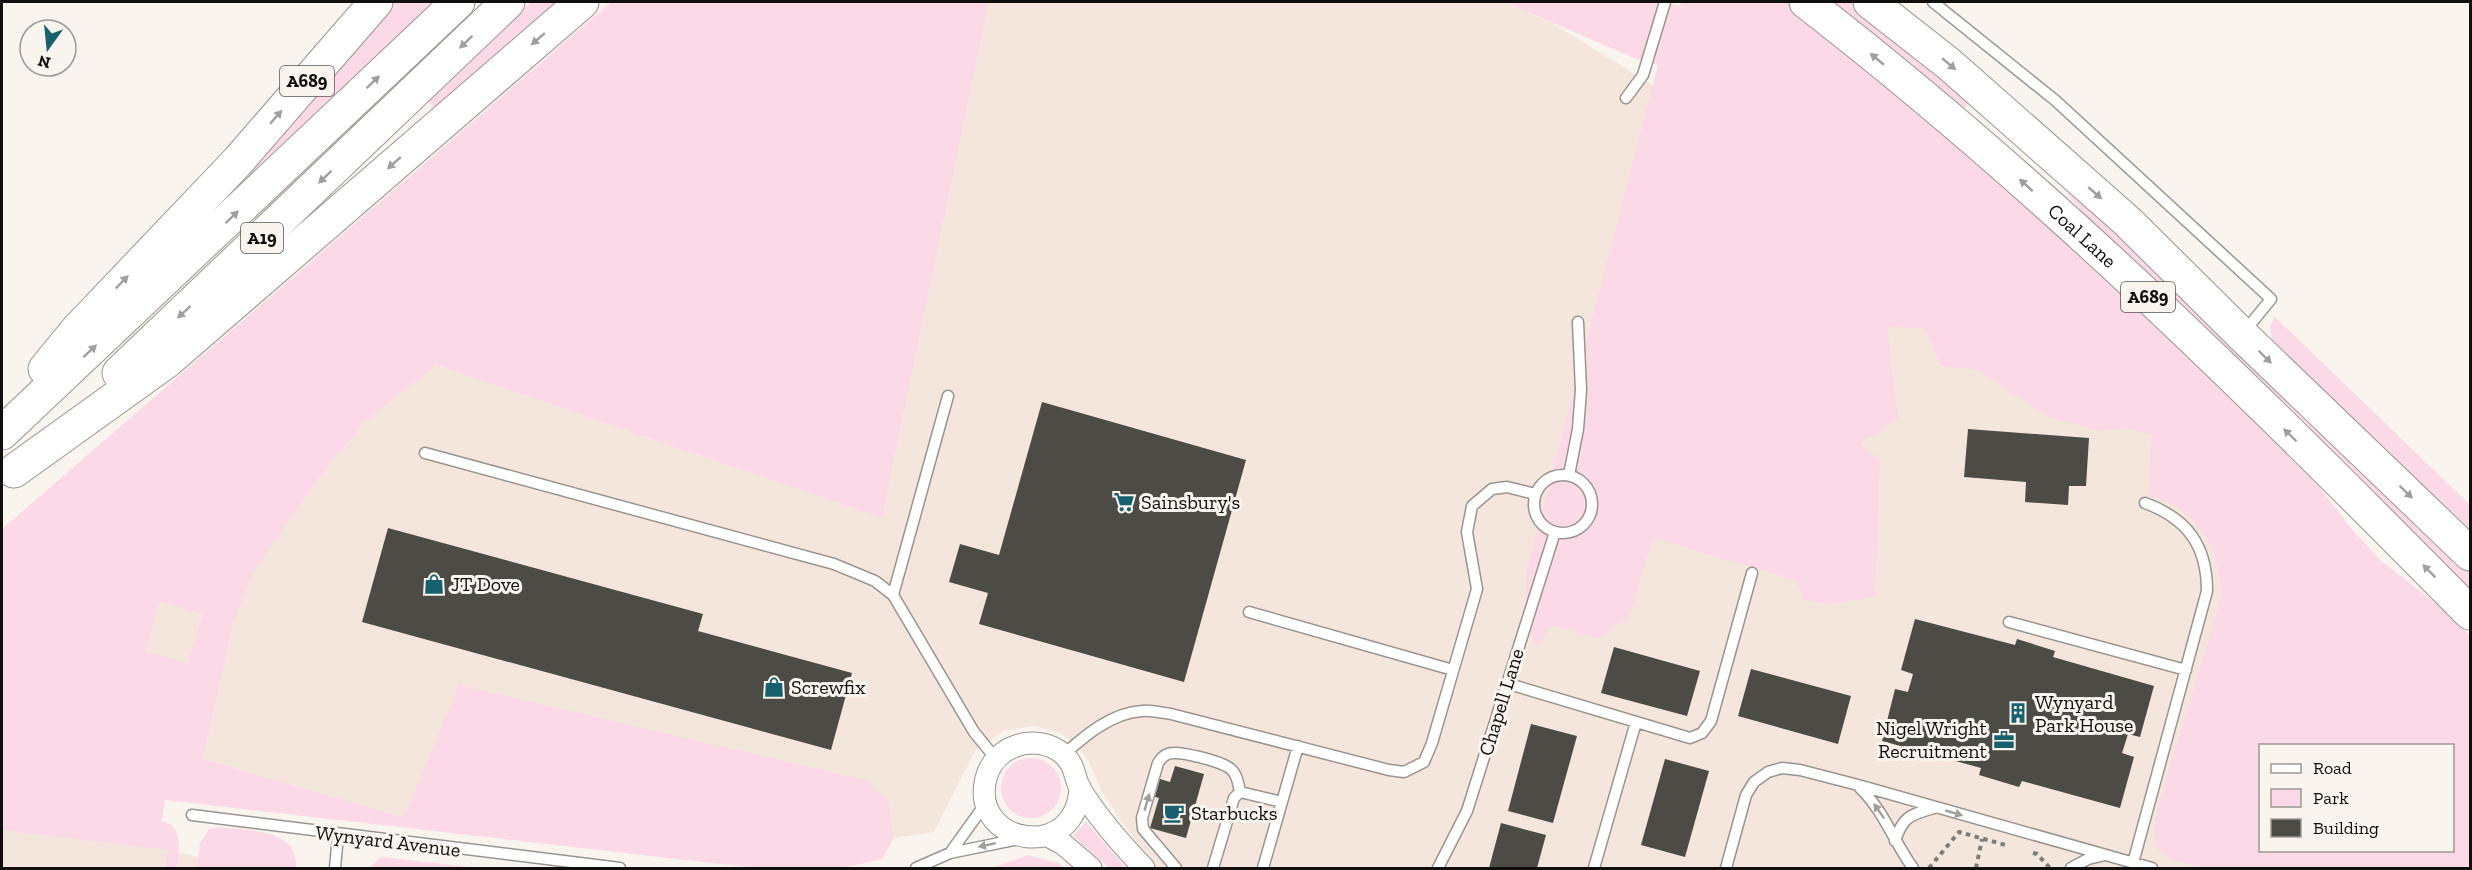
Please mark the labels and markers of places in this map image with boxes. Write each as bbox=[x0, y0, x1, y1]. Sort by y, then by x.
supermarket icon: Sainsbury's bbox=[1112, 490, 1136, 514]
place label: Sainsbury's bbox=[1141, 490, 1240, 514]
shop icon: JT Dove bbox=[422, 572, 446, 596]
place label: JT Dove bbox=[451, 572, 520, 596]
shop icon: Screwfix bbox=[762, 675, 786, 699]
place label: Screwfix bbox=[791, 675, 866, 699]
place label: Wynyard Park House bbox=[2035, 690, 2134, 737]
building icon: Wynyard Park House bbox=[2006, 701, 2030, 725]
place label: Nigel Wright Recruitment bbox=[1876, 716, 1988, 763]
office icon: Nigel Wright Recruitment bbox=[1992, 728, 2016, 752]
cafe icon: Starbucks bbox=[1162, 801, 1186, 825]
place label: Starbucks bbox=[1191, 801, 1277, 825]

